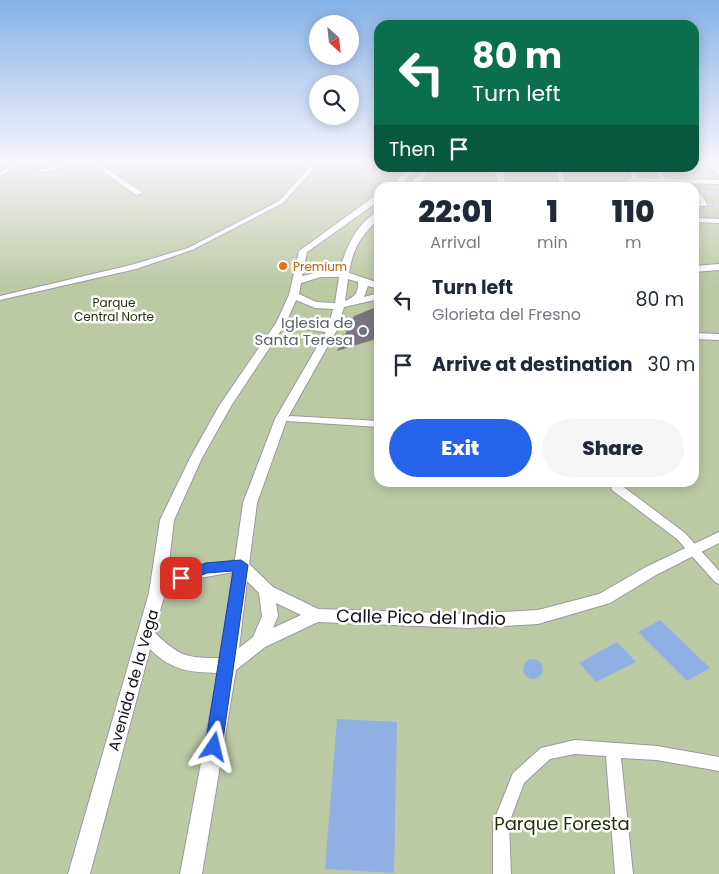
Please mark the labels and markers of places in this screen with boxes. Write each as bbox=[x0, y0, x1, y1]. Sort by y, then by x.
place label: Premium bbox=[293, 258, 347, 275]
marker: Premium bbox=[277, 260, 289, 272]
place label: Iglesia de Santa Teresa bbox=[255, 312, 353, 350]
marker: Iglesia de Santa Teresa bbox=[357, 325, 369, 337]
pin bbox=[160, 557, 202, 599]

